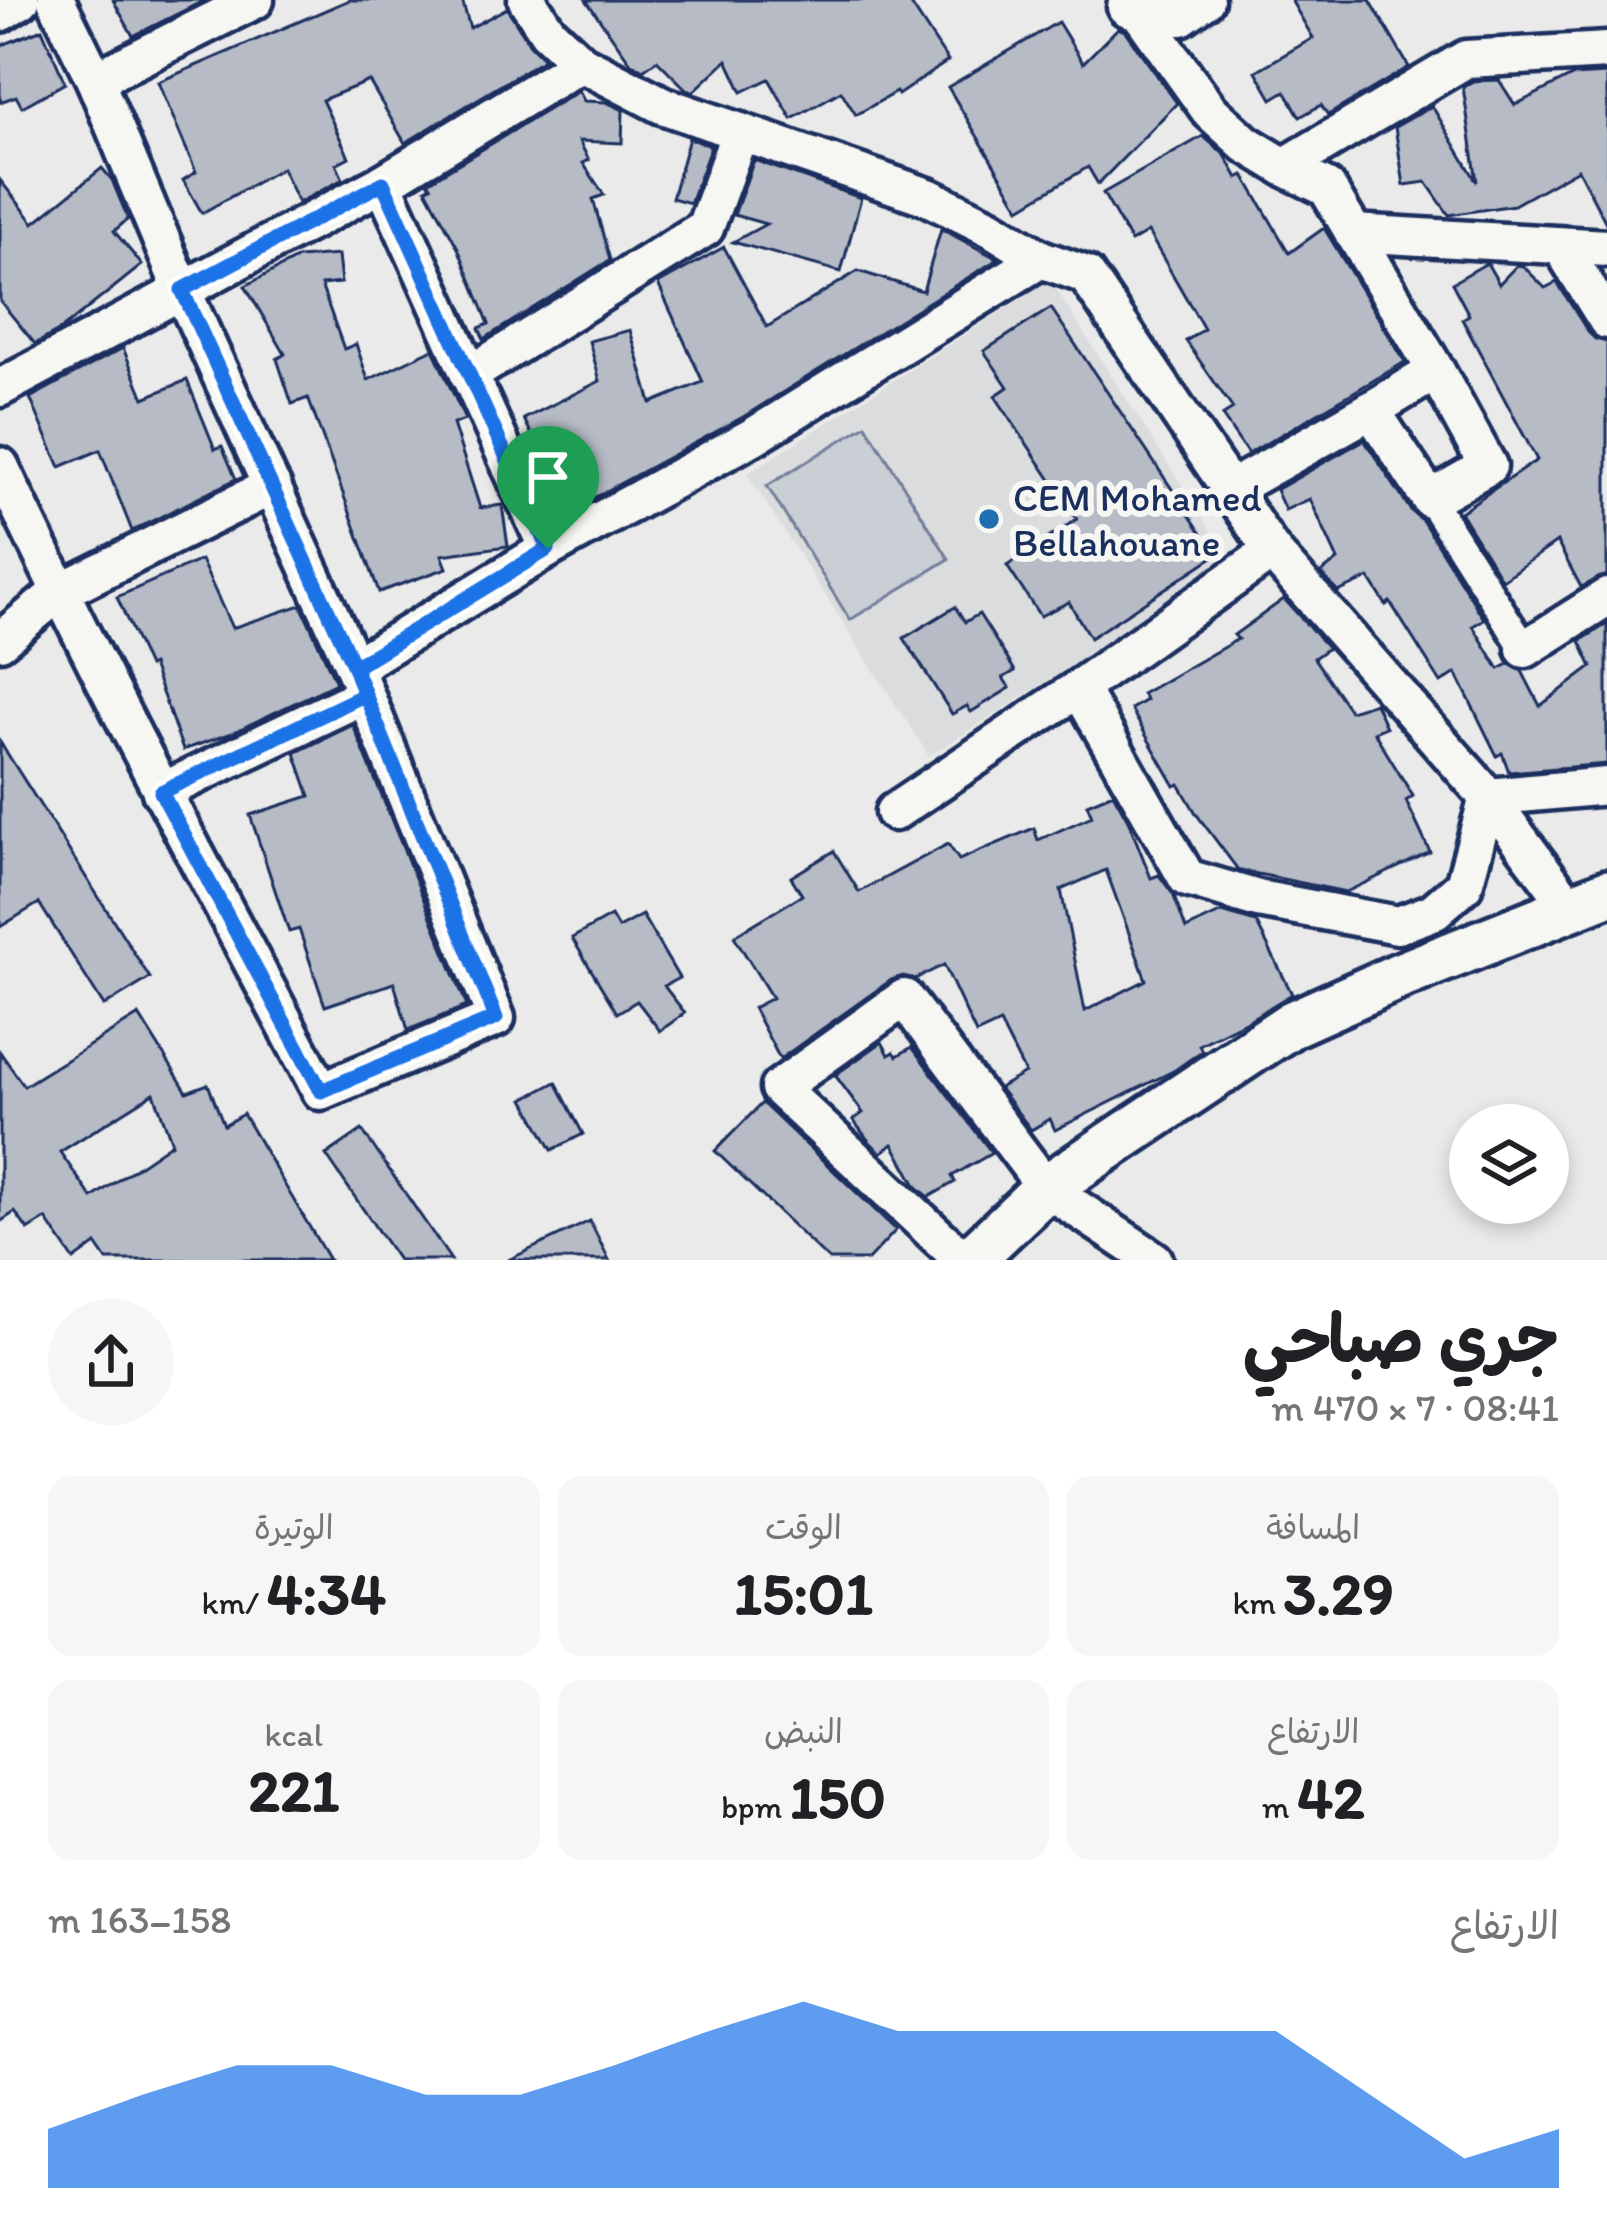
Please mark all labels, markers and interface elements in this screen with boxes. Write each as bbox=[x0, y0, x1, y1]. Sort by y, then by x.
pin bbox=[497, 426, 599, 549]
icon: arrive bbox=[515, 444, 581, 510]
place label: CEM Mohamed Bellahouane bbox=[1013, 474, 1262, 566]
marker: CEM Mohamed Bellahouane bbox=[976, 506, 1002, 532]
map controls bbox=[1449, 1104, 1569, 1224]
button: layers bbox=[1449, 1104, 1569, 1224]
button: share bbox=[48, 1299, 174, 1425]
text: جري صباحي bbox=[1243, 1299, 1559, 1379]
text: 08:41 · 7 × 470 m bbox=[1271, 1384, 1559, 1431]
text: الوتيرة bbox=[254, 1508, 334, 1547]
text: الوقت bbox=[765, 1508, 842, 1547]
text: المسافة bbox=[1266, 1508, 1360, 1547]
text: 4:34 bbox=[267, 1557, 386, 1629]
text: 15:01 bbox=[734, 1557, 873, 1629]
text: 3.29 bbox=[1284, 1557, 1394, 1629]
text: /km bbox=[202, 1583, 267, 1622]
text: km bbox=[1232, 1583, 1284, 1622]
text: النبض bbox=[764, 1712, 843, 1751]
text: الارتفاع bbox=[1267, 1712, 1359, 1751]
text: kcal bbox=[265, 1715, 323, 1754]
text: 221 bbox=[248, 1754, 339, 1826]
text: 150 bbox=[790, 1761, 886, 1833]
text: 42 bbox=[1297, 1761, 1365, 1833]
text: bpm bbox=[721, 1787, 790, 1826]
text: m bbox=[1262, 1787, 1297, 1826]
text: 158–163 m bbox=[48, 1896, 231, 1943]
text: الارتفاع bbox=[1450, 1902, 1559, 1949]

